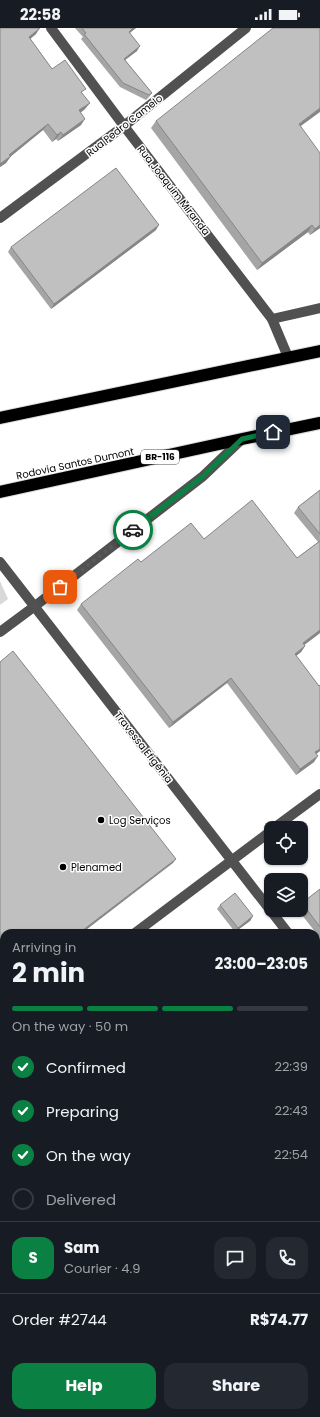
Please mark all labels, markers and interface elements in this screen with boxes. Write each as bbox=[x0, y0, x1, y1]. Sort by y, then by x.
text: 22:58 bbox=[20, 4, 61, 25]
street label: Rua Pedro Camelo bbox=[83, 91, 166, 160]
street label: Rua Joaquim Miranda bbox=[134, 142, 214, 238]
pin bbox=[256, 415, 290, 449]
icon: home bbox=[262, 421, 284, 443]
street label: Rodovia Santos Dumont bbox=[15, 444, 136, 483]
road number: BR-116 bbox=[141, 450, 179, 464]
courier bbox=[113, 510, 153, 550]
icon: car bbox=[122, 519, 144, 541]
pin bbox=[43, 570, 77, 604]
icon: bag bbox=[49, 576, 71, 598]
street label: Travessa Efigênia bbox=[111, 708, 176, 786]
place label: Log Serviços bbox=[109, 813, 171, 828]
marker: Log Serviços bbox=[96, 815, 106, 825]
map controls bbox=[264, 821, 308, 917]
button: locate bbox=[264, 821, 308, 865]
place label: Plenamed bbox=[71, 860, 122, 875]
marker: Plenamed bbox=[58, 862, 68, 872]
button: layers bbox=[264, 873, 308, 917]
text: Arriving in bbox=[12, 938, 76, 957]
text: 23:00–23:05 bbox=[215, 953, 308, 974]
text: 2 min bbox=[12, 955, 85, 991]
text: On the way · 50 m bbox=[12, 1017, 128, 1036]
icon: check bbox=[12, 1056, 34, 1078]
text: Confirmed bbox=[46, 1057, 126, 1078]
text: 22:39 bbox=[274, 1057, 308, 1076]
icon: check bbox=[12, 1100, 34, 1122]
text: Preparing bbox=[46, 1101, 119, 1122]
text: 22:43 bbox=[274, 1101, 308, 1120]
icon: check bbox=[12, 1144, 34, 1166]
text: On the way bbox=[46, 1145, 131, 1166]
text: 22:54 bbox=[274, 1145, 308, 1164]
text: Delivered bbox=[46, 1189, 116, 1210]
text: Sam bbox=[64, 1237, 99, 1258]
button: chat bbox=[214, 1237, 256, 1279]
button: phone bbox=[266, 1237, 308, 1279]
text: S bbox=[28, 1247, 38, 1268]
text: Courier · 4.9 bbox=[64, 1259, 140, 1278]
text: Order #2744 bbox=[12, 1309, 107, 1330]
text: R$74.77 bbox=[250, 1309, 308, 1330]
button: Help bbox=[12, 1363, 156, 1409]
button: Share bbox=[164, 1363, 308, 1409]

